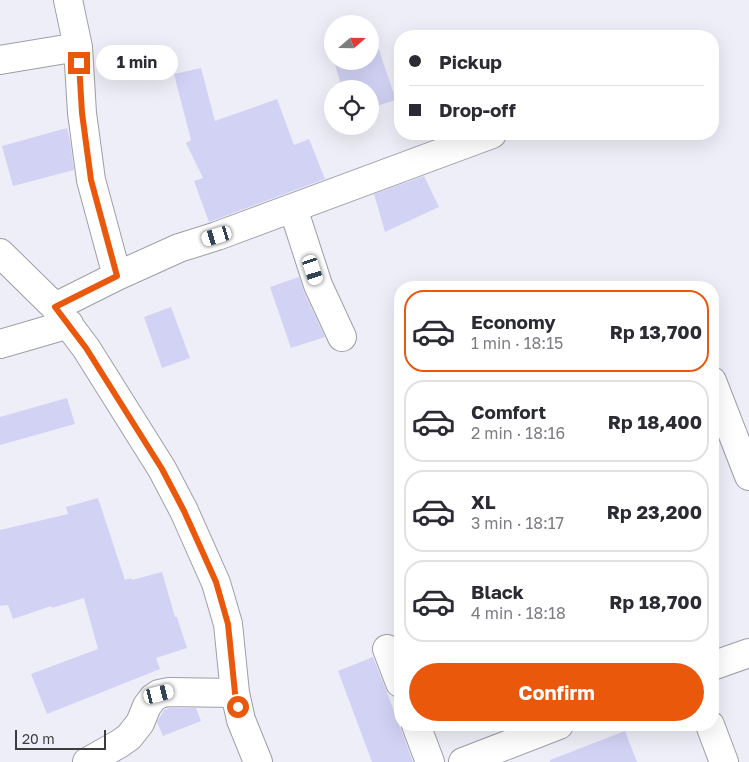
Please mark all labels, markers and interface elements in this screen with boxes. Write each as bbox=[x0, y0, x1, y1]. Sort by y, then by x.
north arrow bbox=[324, 15, 379, 70]
map controls bbox=[324, 15, 379, 135]
callout: 1 min bbox=[96, 46, 179, 80]
text: Pickup bbox=[439, 50, 502, 73]
route end bbox=[68, 52, 90, 74]
text: 1 min bbox=[117, 52, 157, 72]
button: locate bbox=[324, 80, 379, 135]
text: Drop-off bbox=[439, 98, 516, 121]
car bbox=[200, 224, 233, 248]
car bbox=[301, 253, 324, 287]
icon: car bbox=[411, 309, 456, 354]
text: Economy bbox=[471, 310, 556, 333]
text: Rp 13,700 bbox=[610, 320, 702, 343]
text: 1 min · 18:15 bbox=[471, 333, 563, 353]
icon: car bbox=[411, 399, 456, 444]
text: Comfort bbox=[471, 400, 546, 423]
text: Rp 18,400 bbox=[608, 410, 702, 433]
text: 2 min · 18:16 bbox=[471, 423, 565, 443]
icon: car bbox=[411, 489, 456, 534]
text: XL bbox=[471, 490, 496, 513]
text: Rp 23,200 bbox=[607, 500, 702, 523]
text: 3 min · 18:17 bbox=[471, 513, 564, 533]
icon: car bbox=[411, 579, 456, 624]
text: Black bbox=[471, 580, 524, 603]
text: Rp 18,700 bbox=[609, 590, 702, 613]
text: 4 min · 18:18 bbox=[471, 603, 566, 623]
button: Confirm bbox=[409, 663, 704, 721]
car bbox=[142, 683, 175, 705]
route start bbox=[227, 696, 249, 718]
scale bar bbox=[15, 727, 106, 750]
text: 20 m bbox=[22, 730, 55, 747]

